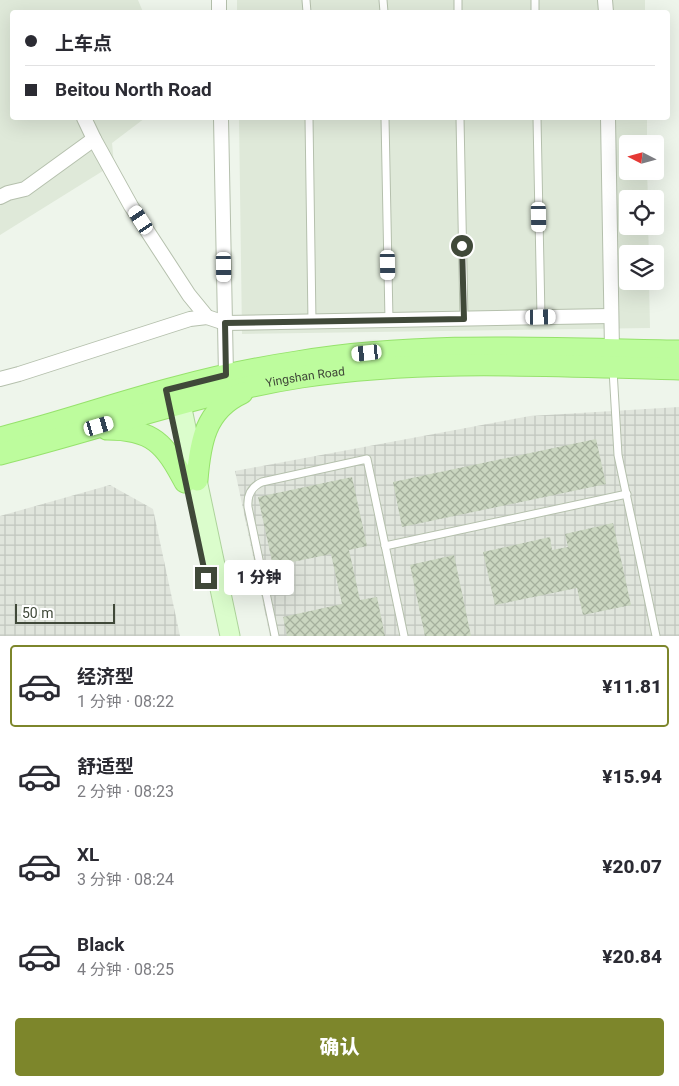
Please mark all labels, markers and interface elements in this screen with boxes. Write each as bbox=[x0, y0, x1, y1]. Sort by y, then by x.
text: 上车点 bbox=[55, 32, 112, 55]
text: Beitou North Road bbox=[55, 78, 212, 101]
north arrow bbox=[619, 135, 664, 180]
map controls bbox=[619, 135, 664, 290]
button: locate bbox=[619, 190, 664, 235]
car bbox=[531, 202, 546, 232]
car bbox=[126, 203, 155, 237]
route start bbox=[451, 235, 473, 257]
button: layers bbox=[619, 245, 664, 290]
car bbox=[380, 250, 395, 280]
car bbox=[216, 252, 231, 282]
car bbox=[525, 309, 556, 325]
car bbox=[351, 344, 382, 362]
street label: Yingshan Road bbox=[264, 364, 346, 390]
car bbox=[82, 415, 115, 437]
callout: 1 分钟 bbox=[224, 560, 294, 596]
route end bbox=[195, 567, 217, 589]
text: 1 分钟 bbox=[236, 568, 282, 587]
scale bar bbox=[15, 601, 115, 624]
text: 50 m bbox=[22, 605, 54, 621]
icon: car bbox=[17, 664, 62, 709]
text: 经济型 bbox=[77, 665, 134, 688]
text: ¥11.81 bbox=[602, 675, 662, 698]
text: 1 分钟 · 08:22 bbox=[77, 692, 174, 711]
icon: car bbox=[17, 754, 62, 799]
text: 舒适型 bbox=[77, 755, 134, 778]
text: ¥15.94 bbox=[602, 765, 662, 788]
text: 2 分钟 · 08:23 bbox=[77, 782, 174, 801]
text: XL bbox=[77, 843, 99, 866]
icon: car bbox=[17, 844, 62, 889]
text: ¥20.07 bbox=[602, 855, 662, 878]
text: 3 分钟 · 08:24 bbox=[77, 870, 174, 889]
text: Black bbox=[77, 933, 124, 956]
icon: car bbox=[17, 934, 62, 979]
text: ¥20.84 bbox=[602, 945, 662, 968]
text: 4 分钟 · 08:25 bbox=[77, 960, 174, 979]
button: 确认 bbox=[15, 1018, 664, 1076]

